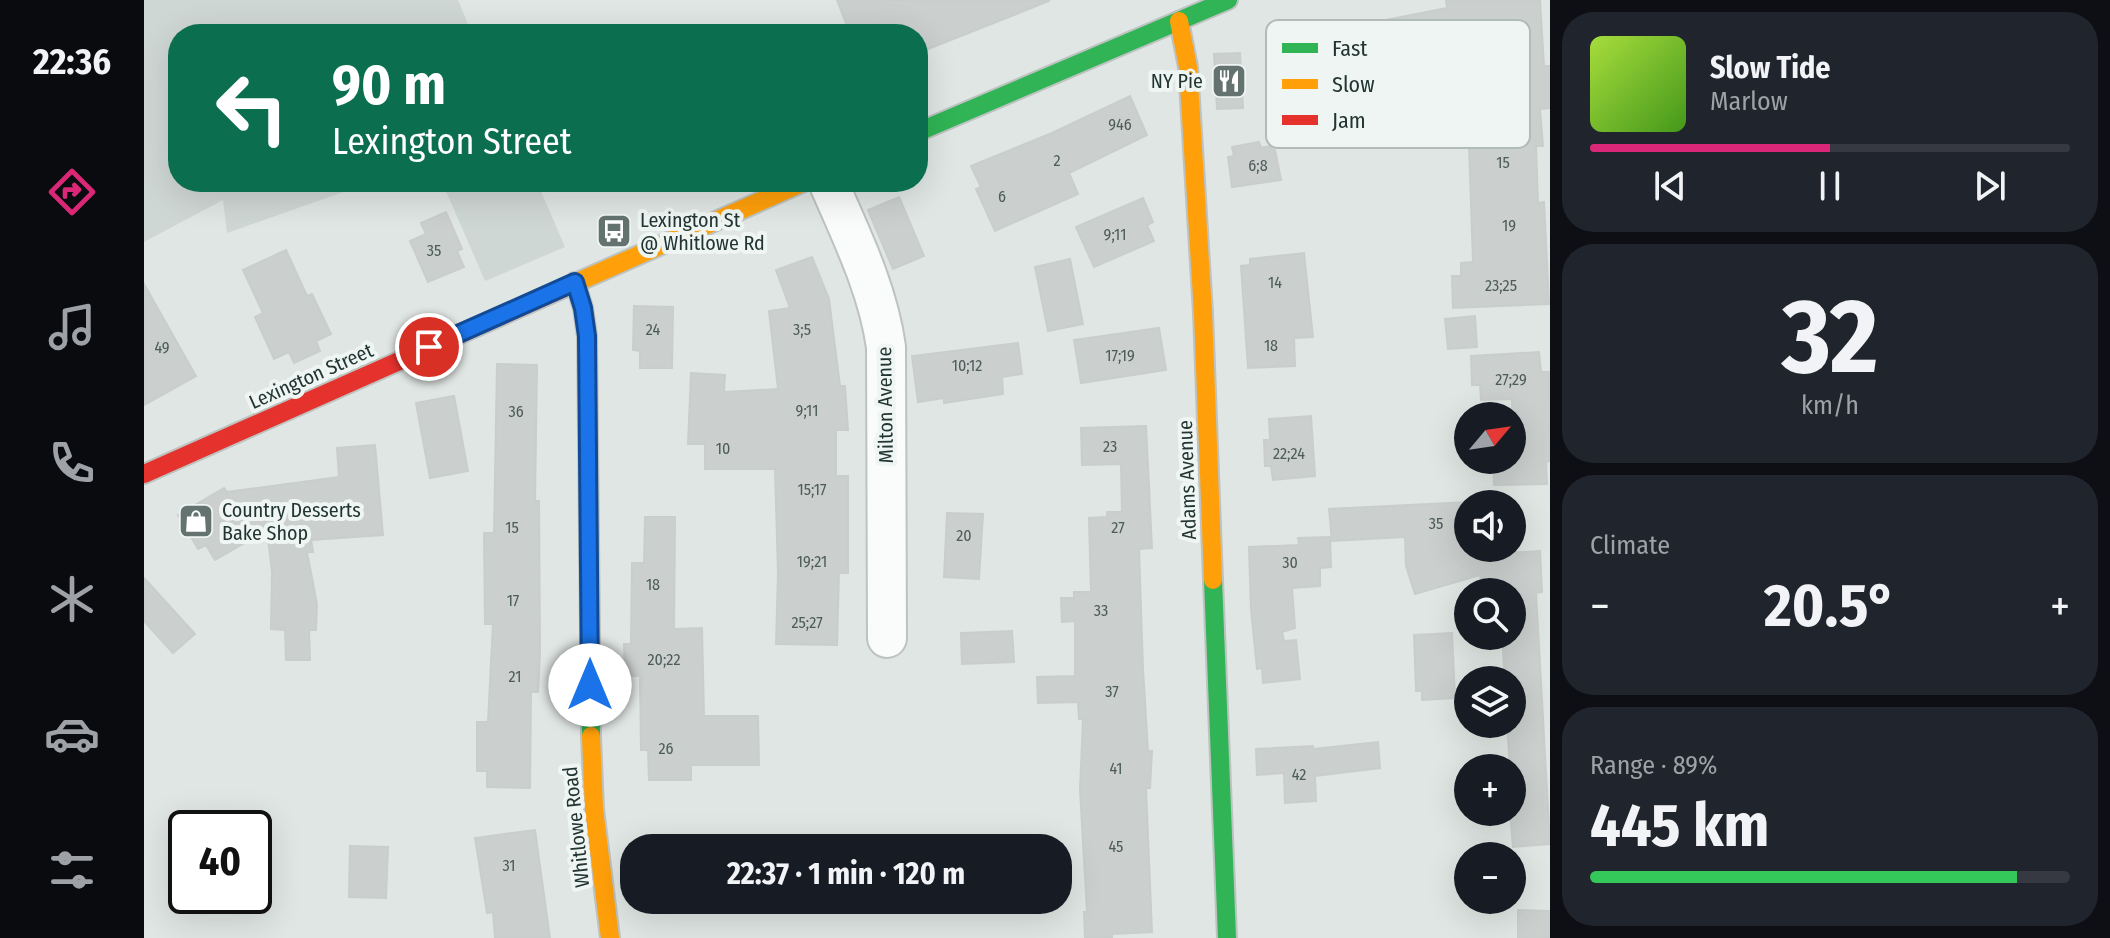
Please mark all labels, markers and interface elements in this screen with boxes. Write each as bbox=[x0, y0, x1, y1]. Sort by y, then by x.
legend bbox=[1266, 20, 1530, 148]
text: Fast bbox=[1332, 35, 1368, 62]
text: 22:36 bbox=[33, 40, 111, 84]
text: Slow Tide bbox=[1710, 50, 1831, 86]
text: 90 m bbox=[332, 52, 446, 119]
icon: left bbox=[200, 56, 304, 160]
restaurant icon: NY Pie bbox=[1210, 62, 1248, 100]
place label: NY Pie bbox=[1151, 69, 1203, 93]
text: Slow bbox=[1332, 71, 1375, 98]
text: Marlow bbox=[1710, 86, 1788, 117]
text: Jam bbox=[1332, 107, 1366, 134]
house number: 946 bbox=[1108, 115, 1132, 134]
text: Lexington Street bbox=[332, 120, 571, 164]
house number: 2 bbox=[1053, 151, 1061, 170]
house number: 15 bbox=[1496, 153, 1510, 172]
house number: 6;8 bbox=[1248, 156, 1268, 175]
icon: directions bbox=[44, 164, 100, 220]
icon: previous bbox=[1648, 164, 1692, 208]
icon: pause bbox=[1808, 164, 1852, 208]
icon: next bbox=[1968, 164, 2012, 208]
house number: 6 bbox=[998, 187, 1006, 206]
place label: Lexington St @ Whitlowe Rd bbox=[640, 208, 765, 255]
bus stop icon: Lexington St @ Whitlowe Rd bbox=[595, 212, 633, 250]
house number: 19 bbox=[1502, 216, 1516, 235]
house number: 9;11 bbox=[1104, 225, 1126, 244]
house number: 35 bbox=[427, 241, 441, 260]
house number: 14 bbox=[1268, 273, 1282, 292]
text: 32 bbox=[1782, 275, 1878, 400]
house number: 23;25 bbox=[1485, 276, 1517, 295]
icon: music bbox=[44, 299, 100, 355]
pin bbox=[395, 313, 463, 381]
house number: 24 bbox=[646, 320, 660, 339]
house number: 3;5 bbox=[793, 320, 811, 339]
icon: arrive bbox=[407, 325, 451, 369]
house number: 18 bbox=[1264, 336, 1278, 355]
house number: 49 bbox=[154, 338, 170, 357]
street label: Lexington Street bbox=[245, 338, 377, 414]
street label: Milton Avenue bbox=[872, 346, 898, 464]
house number: 17;19 bbox=[1105, 346, 1135, 365]
house number: 10;12 bbox=[952, 356, 982, 375]
house number: 27;29 bbox=[1495, 370, 1527, 389]
text: km/h bbox=[1801, 390, 1859, 421]
house number: 9;11 bbox=[796, 401, 818, 420]
house number: 36 bbox=[508, 402, 524, 421]
north arrow bbox=[1454, 402, 1526, 474]
map controls bbox=[1454, 402, 1526, 914]
street label: Adams Avenue bbox=[1173, 420, 1201, 540]
icon: phone bbox=[44, 435, 100, 491]
house number: 23 bbox=[1103, 437, 1117, 456]
house number: 10 bbox=[716, 439, 730, 458]
house number: 22;24 bbox=[1273, 444, 1305, 463]
house number: 15;17 bbox=[797, 480, 827, 499]
button: sound bbox=[1454, 490, 1526, 562]
place label: Country Desserts Bake Shop bbox=[222, 498, 361, 545]
shop icon: Country Desserts Bake Shop bbox=[177, 502, 215, 540]
house number: 35 bbox=[1429, 514, 1443, 533]
house number: 15 bbox=[505, 518, 519, 537]
house number: 27 bbox=[1111, 518, 1125, 537]
house number: 20 bbox=[956, 526, 972, 545]
text: Climate bbox=[1590, 530, 1670, 561]
house number: 19;21 bbox=[797, 552, 827, 571]
house number: 30 bbox=[1282, 553, 1298, 572]
text: 20.5° bbox=[1764, 570, 1896, 642]
icon: climate bbox=[44, 571, 100, 627]
house number: 18 bbox=[646, 575, 660, 594]
button: search bbox=[1454, 578, 1526, 650]
text: − bbox=[1590, 580, 1610, 633]
text: + bbox=[2050, 580, 2070, 633]
house number: 17 bbox=[507, 591, 520, 610]
house number: 33 bbox=[1094, 601, 1108, 620]
house number: 25;27 bbox=[791, 613, 823, 632]
position arrow bbox=[548, 643, 632, 727]
house number: 20;22 bbox=[648, 650, 680, 669]
button: layers bbox=[1454, 666, 1526, 738]
house number: 21 bbox=[509, 667, 521, 686]
house number: 37 bbox=[1105, 682, 1119, 701]
icon: car bbox=[44, 706, 100, 762]
house number: 26 bbox=[659, 739, 674, 758]
text: Range · 89% bbox=[1590, 750, 1717, 781]
button: + bbox=[1454, 754, 1526, 826]
house number: 41 bbox=[1109, 759, 1123, 778]
street label: Whitlowe Road bbox=[558, 765, 594, 889]
house number: 42 bbox=[1292, 765, 1306, 784]
text: 445 km bbox=[1590, 790, 1769, 862]
speed limit sign: 40 bbox=[168, 810, 272, 914]
house number: 45 bbox=[1109, 837, 1123, 856]
icon: filters bbox=[44, 842, 100, 898]
button: − bbox=[1454, 842, 1526, 914]
house number: 31 bbox=[502, 856, 516, 875]
text: 22:37 · 1 min · 120 m bbox=[727, 856, 965, 892]

